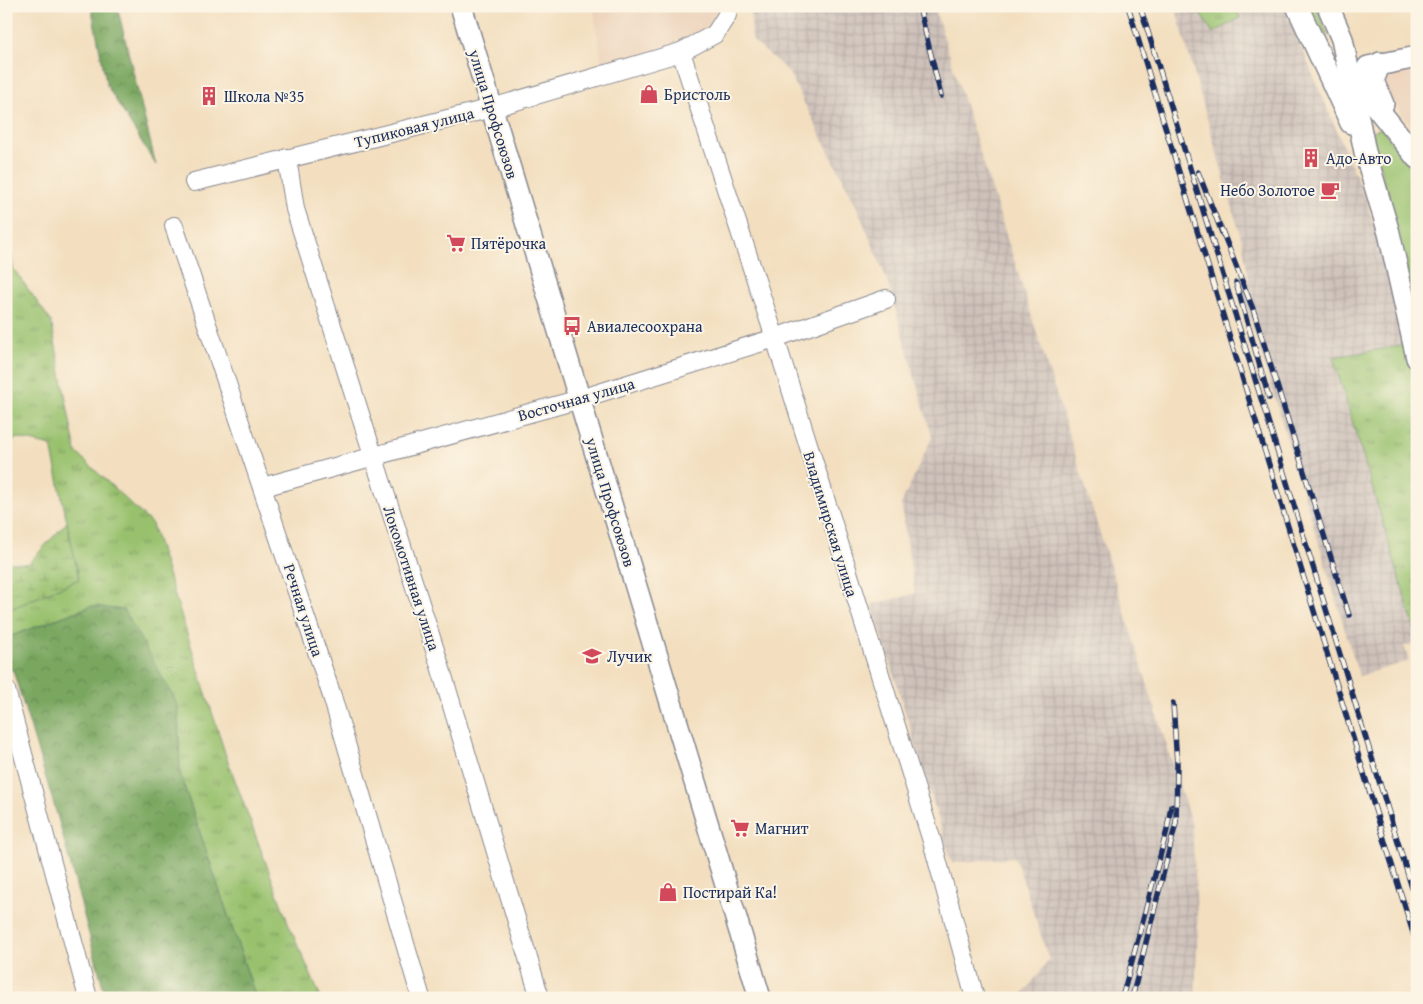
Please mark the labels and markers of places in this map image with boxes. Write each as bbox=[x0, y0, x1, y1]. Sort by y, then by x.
place label: Бристоль bbox=[664, 82, 731, 106]
shop icon: Бристоль bbox=[638, 83, 660, 105]
place label: Школа №35 bbox=[224, 84, 304, 108]
building icon: Школа №35 bbox=[198, 85, 220, 107]
place label: Адо-Авто bbox=[1326, 146, 1391, 170]
building icon: Адо-Авто bbox=[1300, 147, 1322, 169]
place label: Небо Золотое bbox=[1220, 178, 1315, 202]
cafe icon: Небо Золотое bbox=[1319, 179, 1341, 201]
place label: Пятёрочка bbox=[471, 231, 546, 255]
supermarket icon: Пятёрочка bbox=[445, 232, 467, 254]
place label: Авиалесоохрана bbox=[587, 314, 703, 338]
bus stop icon: Авиалесоохрана bbox=[561, 315, 583, 337]
place label: Лучик bbox=[607, 644, 652, 668]
school or university icon: Лучик bbox=[581, 645, 603, 667]
place label: Магнит bbox=[755, 816, 809, 840]
supermarket icon: Магнит bbox=[729, 817, 751, 839]
place label: Постирай Ка! bbox=[683, 880, 777, 904]
shop icon: Постирай Ка! bbox=[657, 881, 679, 903]

